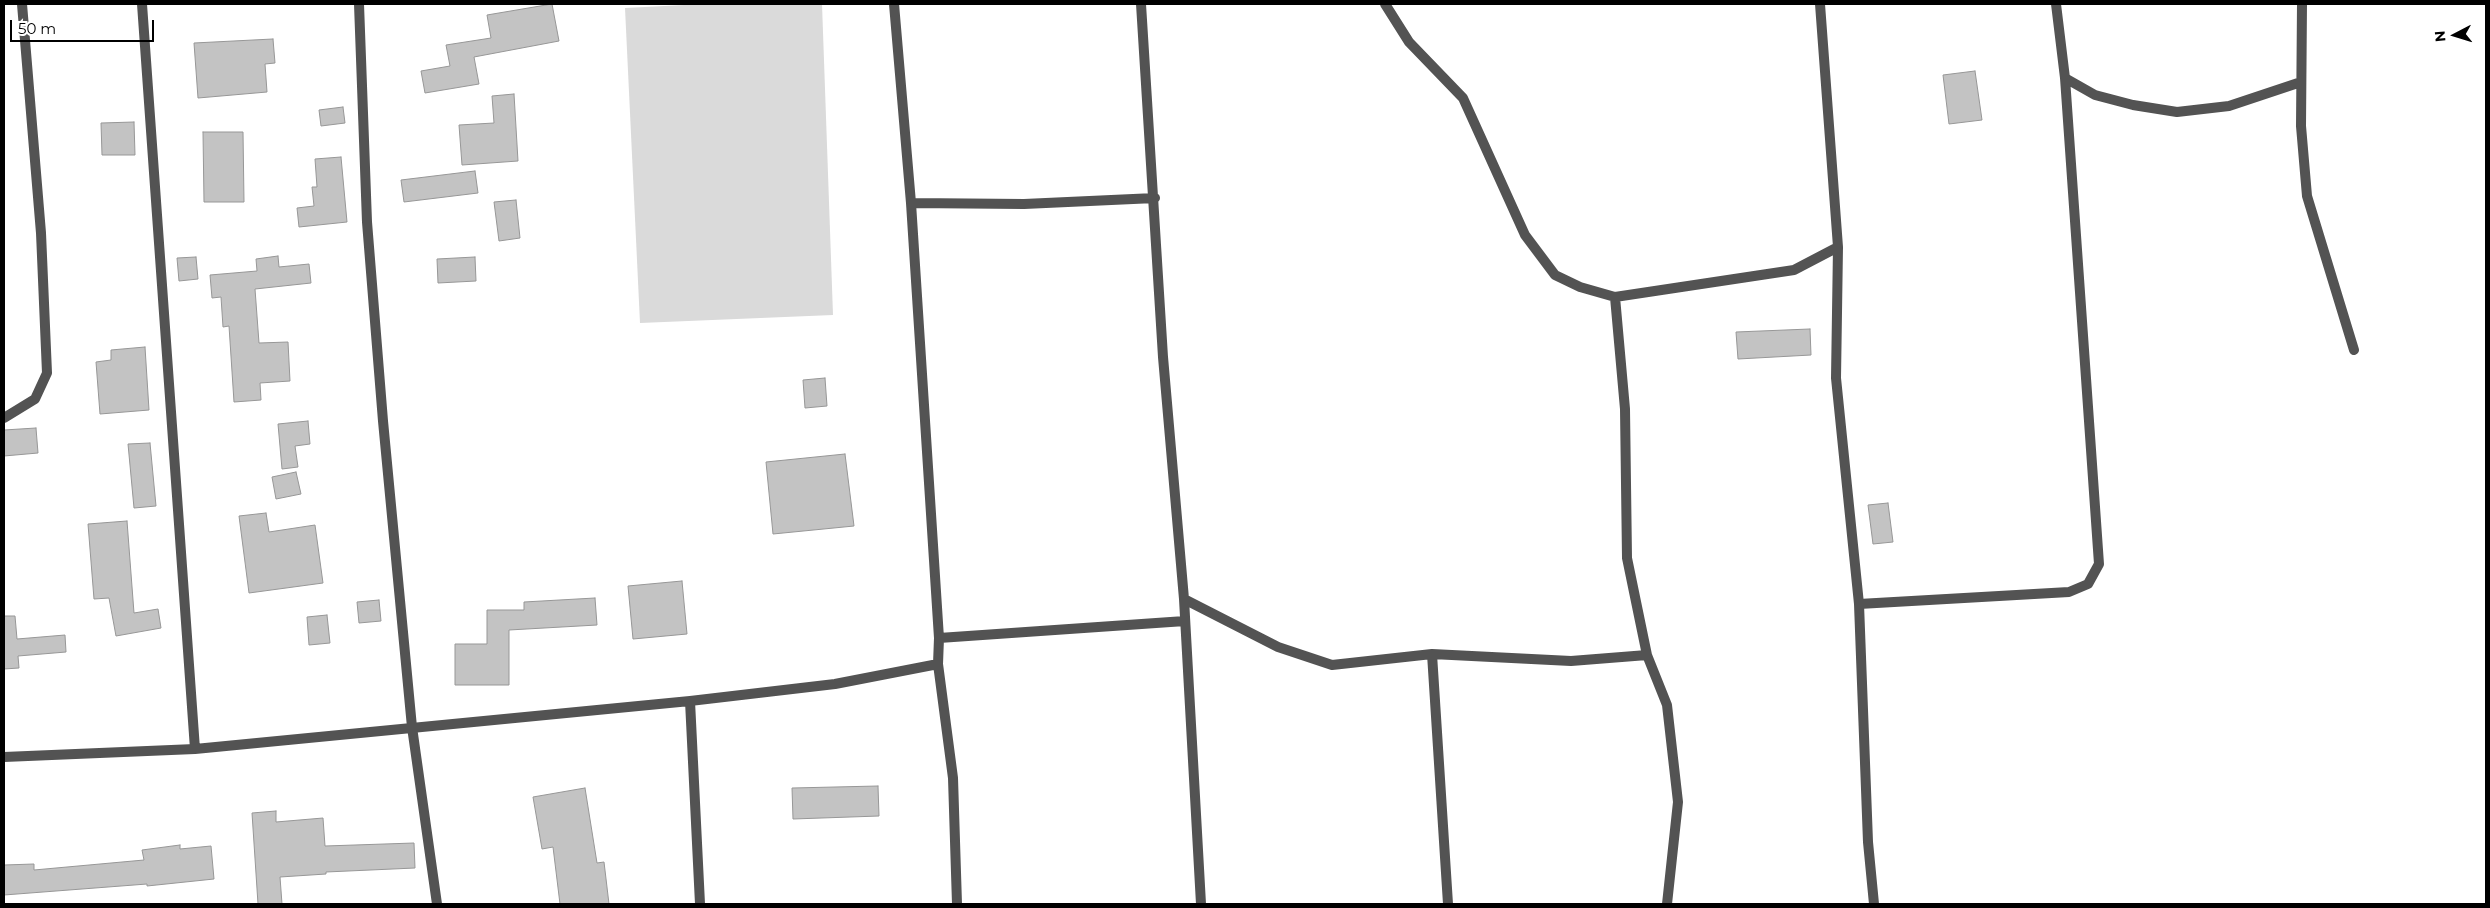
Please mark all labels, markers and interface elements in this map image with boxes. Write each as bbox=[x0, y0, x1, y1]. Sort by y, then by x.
scale bar bbox=[12, 10, 156, 42]
north arrow bbox=[2430, 10, 2480, 60]
text: 50 m bbox=[18, 19, 56, 38]
text: N bbox=[2431, 30, 2450, 43]

